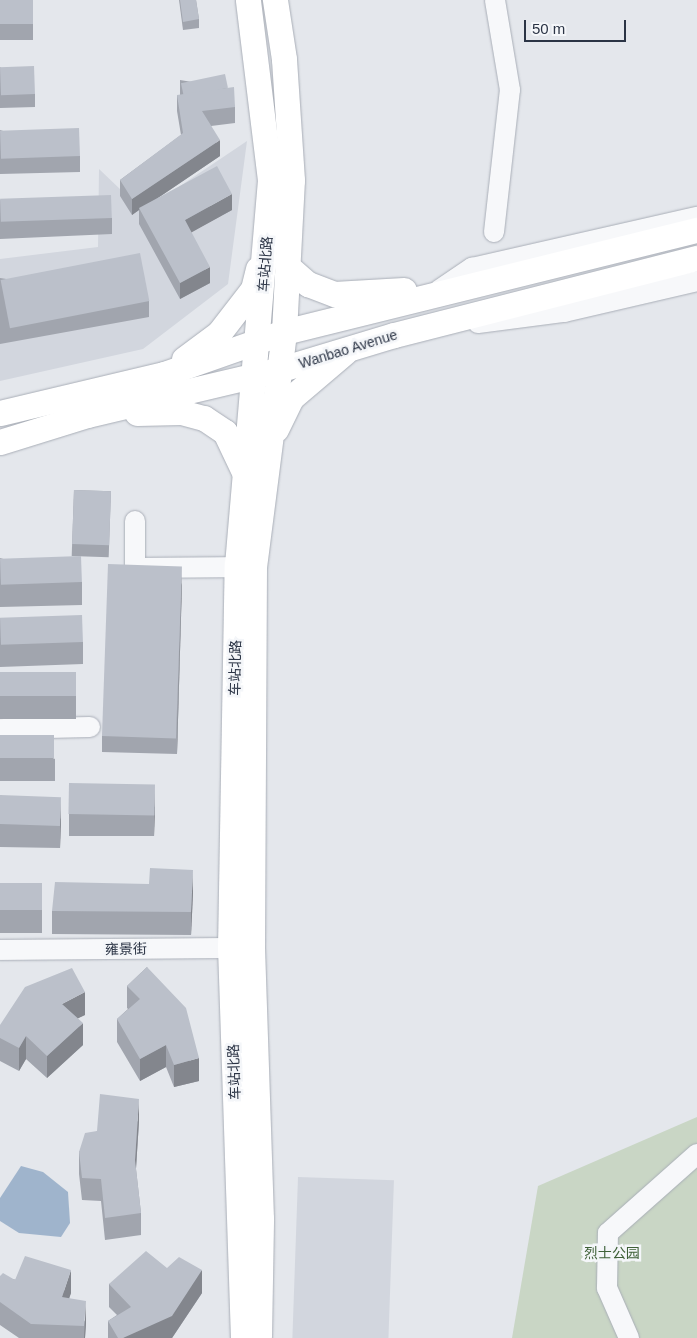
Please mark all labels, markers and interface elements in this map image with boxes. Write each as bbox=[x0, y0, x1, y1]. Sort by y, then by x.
scale bar bbox=[527, 10, 630, 42]
text: 50 m bbox=[532, 20, 565, 37]
street label: 车站北路 bbox=[255, 235, 275, 293]
street label: Wanbao Avenue bbox=[296, 326, 400, 372]
street label: 车站北路 bbox=[226, 640, 244, 696]
street label: 雍景街 bbox=[105, 940, 147, 958]
street label: 车站北路 bbox=[225, 1044, 243, 1100]
park label: 烈士公园 bbox=[584, 1245, 640, 1261]

